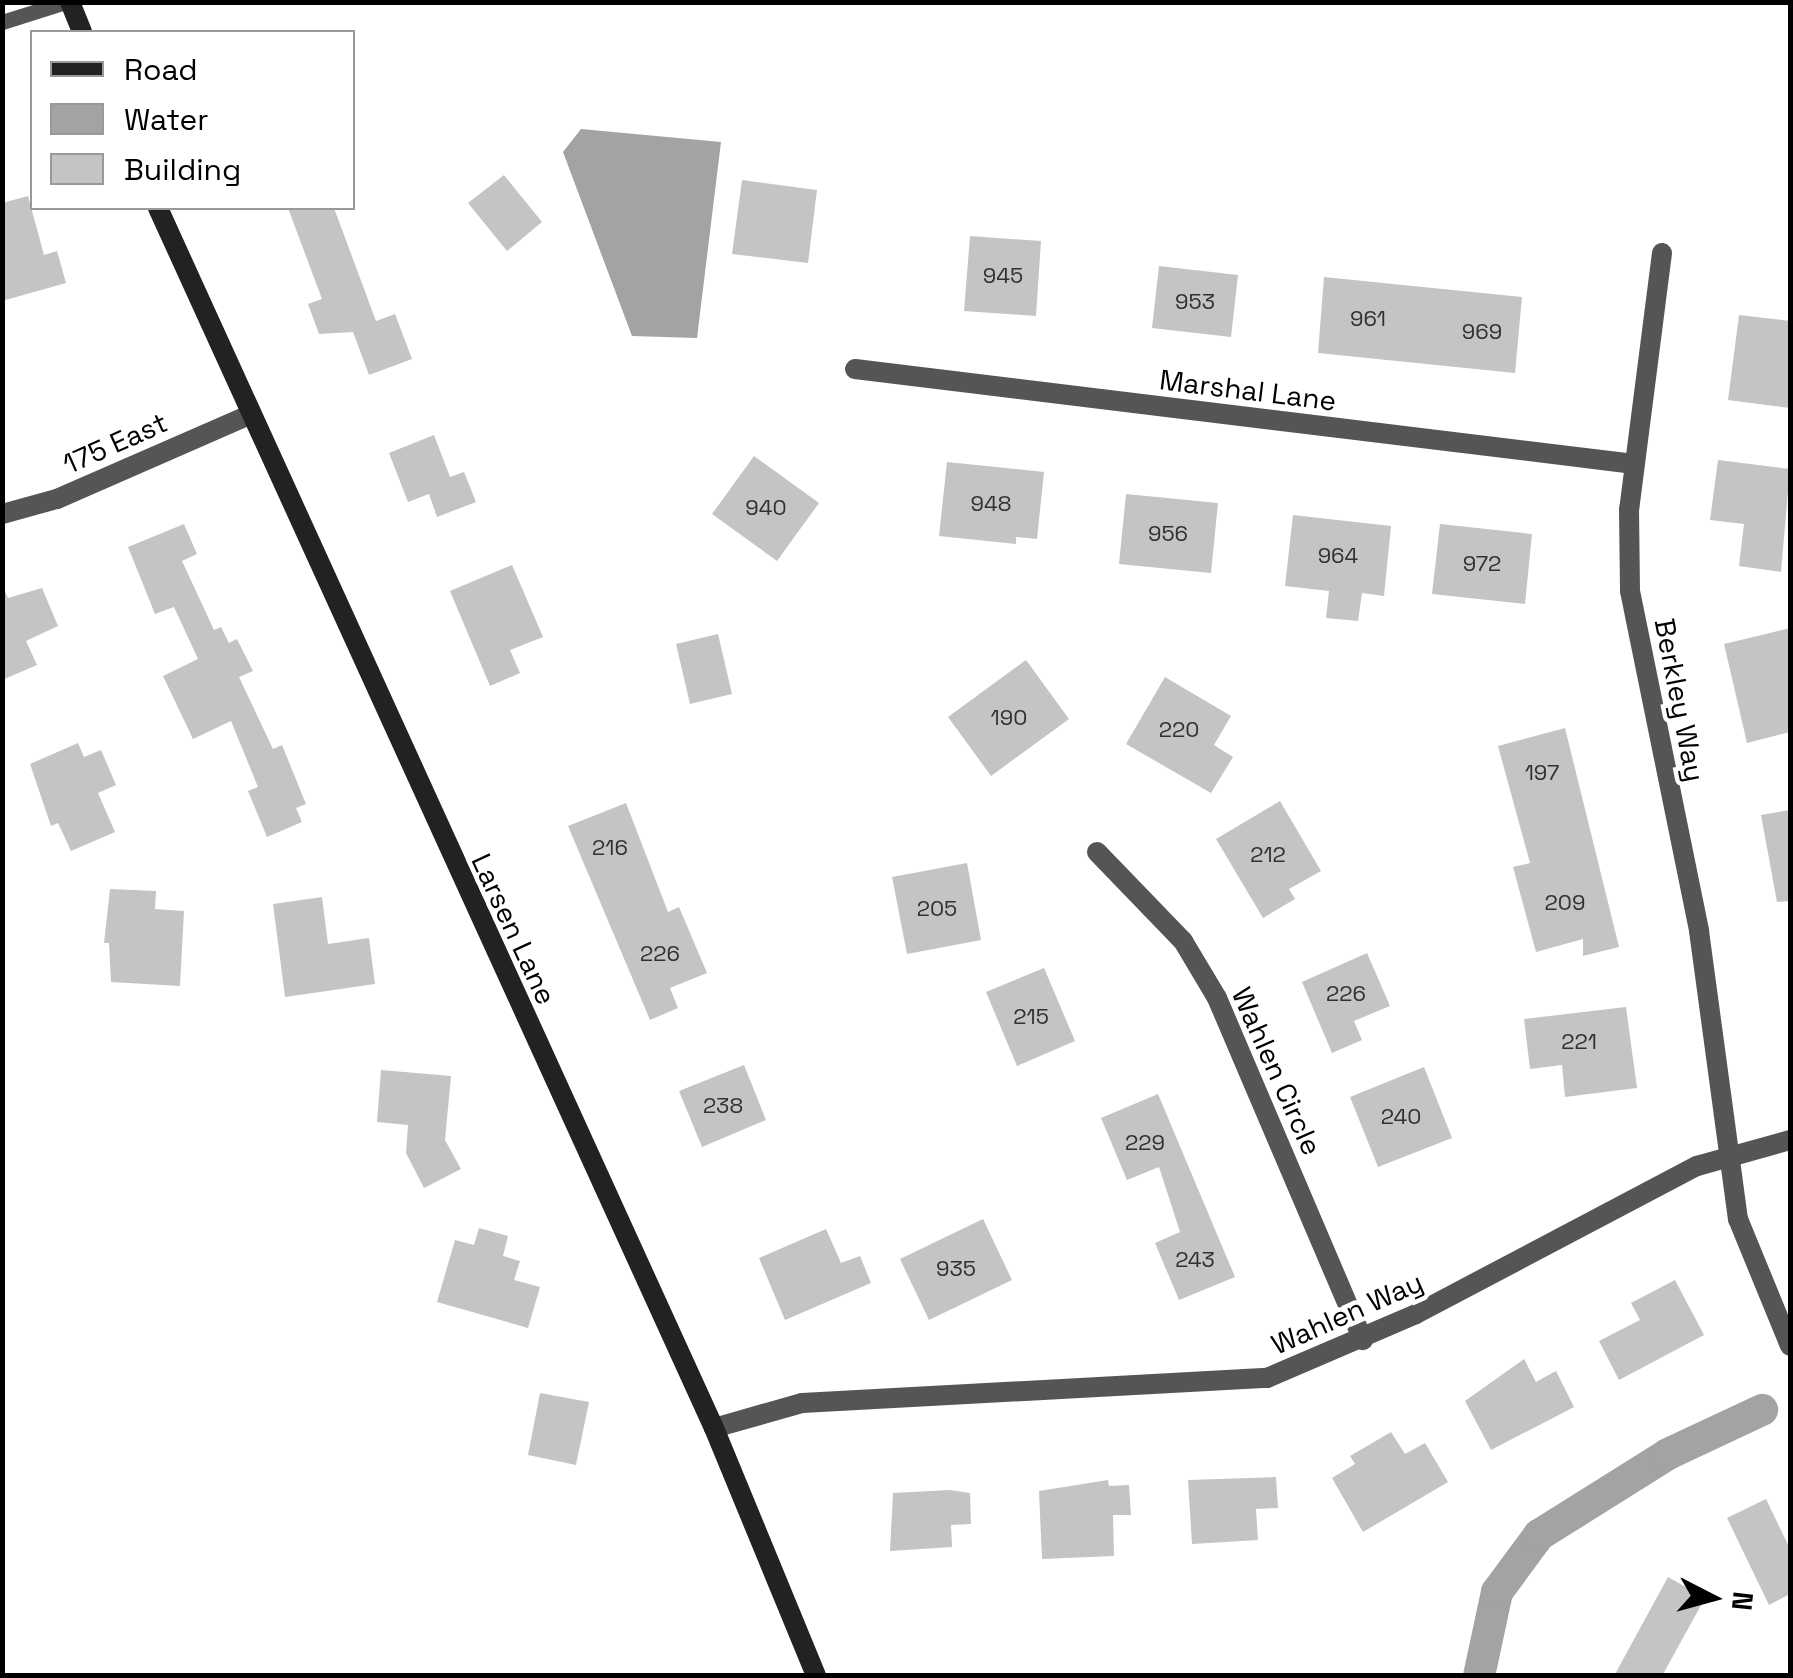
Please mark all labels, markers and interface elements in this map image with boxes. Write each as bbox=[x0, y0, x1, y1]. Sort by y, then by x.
legend bbox=[30, 30, 355, 210]
text: Road bbox=[124, 50, 198, 89]
text: Water bbox=[124, 100, 209, 139]
text: Building bbox=[124, 150, 241, 189]
house number: 945 bbox=[983, 263, 1023, 289]
house number: 953 bbox=[1175, 289, 1215, 315]
house number: 961 bbox=[1350, 306, 1386, 332]
house number: 969 bbox=[1462, 319, 1502, 345]
street label: Marshal Lane bbox=[1158, 362, 1338, 418]
street label: 175 East bbox=[58, 405, 172, 481]
house number: 948 bbox=[971, 491, 1011, 517]
house number: 940 bbox=[745, 495, 787, 521]
house number: 956 bbox=[1148, 521, 1188, 547]
house number: 964 bbox=[1318, 543, 1358, 569]
house number: 972 bbox=[1463, 551, 1501, 577]
street label: Berkley Way bbox=[1648, 616, 1712, 784]
house number: 190 bbox=[991, 705, 1027, 731]
house number: 220 bbox=[1159, 717, 1199, 743]
house number: 197 bbox=[1525, 760, 1559, 786]
house number: 216 bbox=[592, 835, 628, 861]
house number: 212 bbox=[1250, 842, 1286, 868]
street label: Larsen Lane bbox=[464, 848, 564, 1010]
house number: 209 bbox=[1545, 890, 1585, 916]
house number: 205 bbox=[917, 896, 957, 922]
house number: 226 bbox=[640, 941, 680, 967]
house number: 226 bbox=[1326, 981, 1366, 1007]
street label: Wahlen Circle bbox=[1225, 982, 1329, 1160]
house number: 215 bbox=[1013, 1004, 1049, 1030]
house number: 221 bbox=[1561, 1029, 1597, 1055]
house number: 238 bbox=[703, 1093, 743, 1119]
house number: 240 bbox=[1381, 1104, 1421, 1130]
house number: 229 bbox=[1125, 1130, 1165, 1156]
house number: 243 bbox=[1175, 1247, 1215, 1273]
house number: 935 bbox=[936, 1256, 976, 1282]
street label: Wahlen Way bbox=[1266, 1265, 1428, 1361]
north arrow bbox=[1663, 1548, 1763, 1648]
text: N bbox=[1724, 1590, 1762, 1612]

